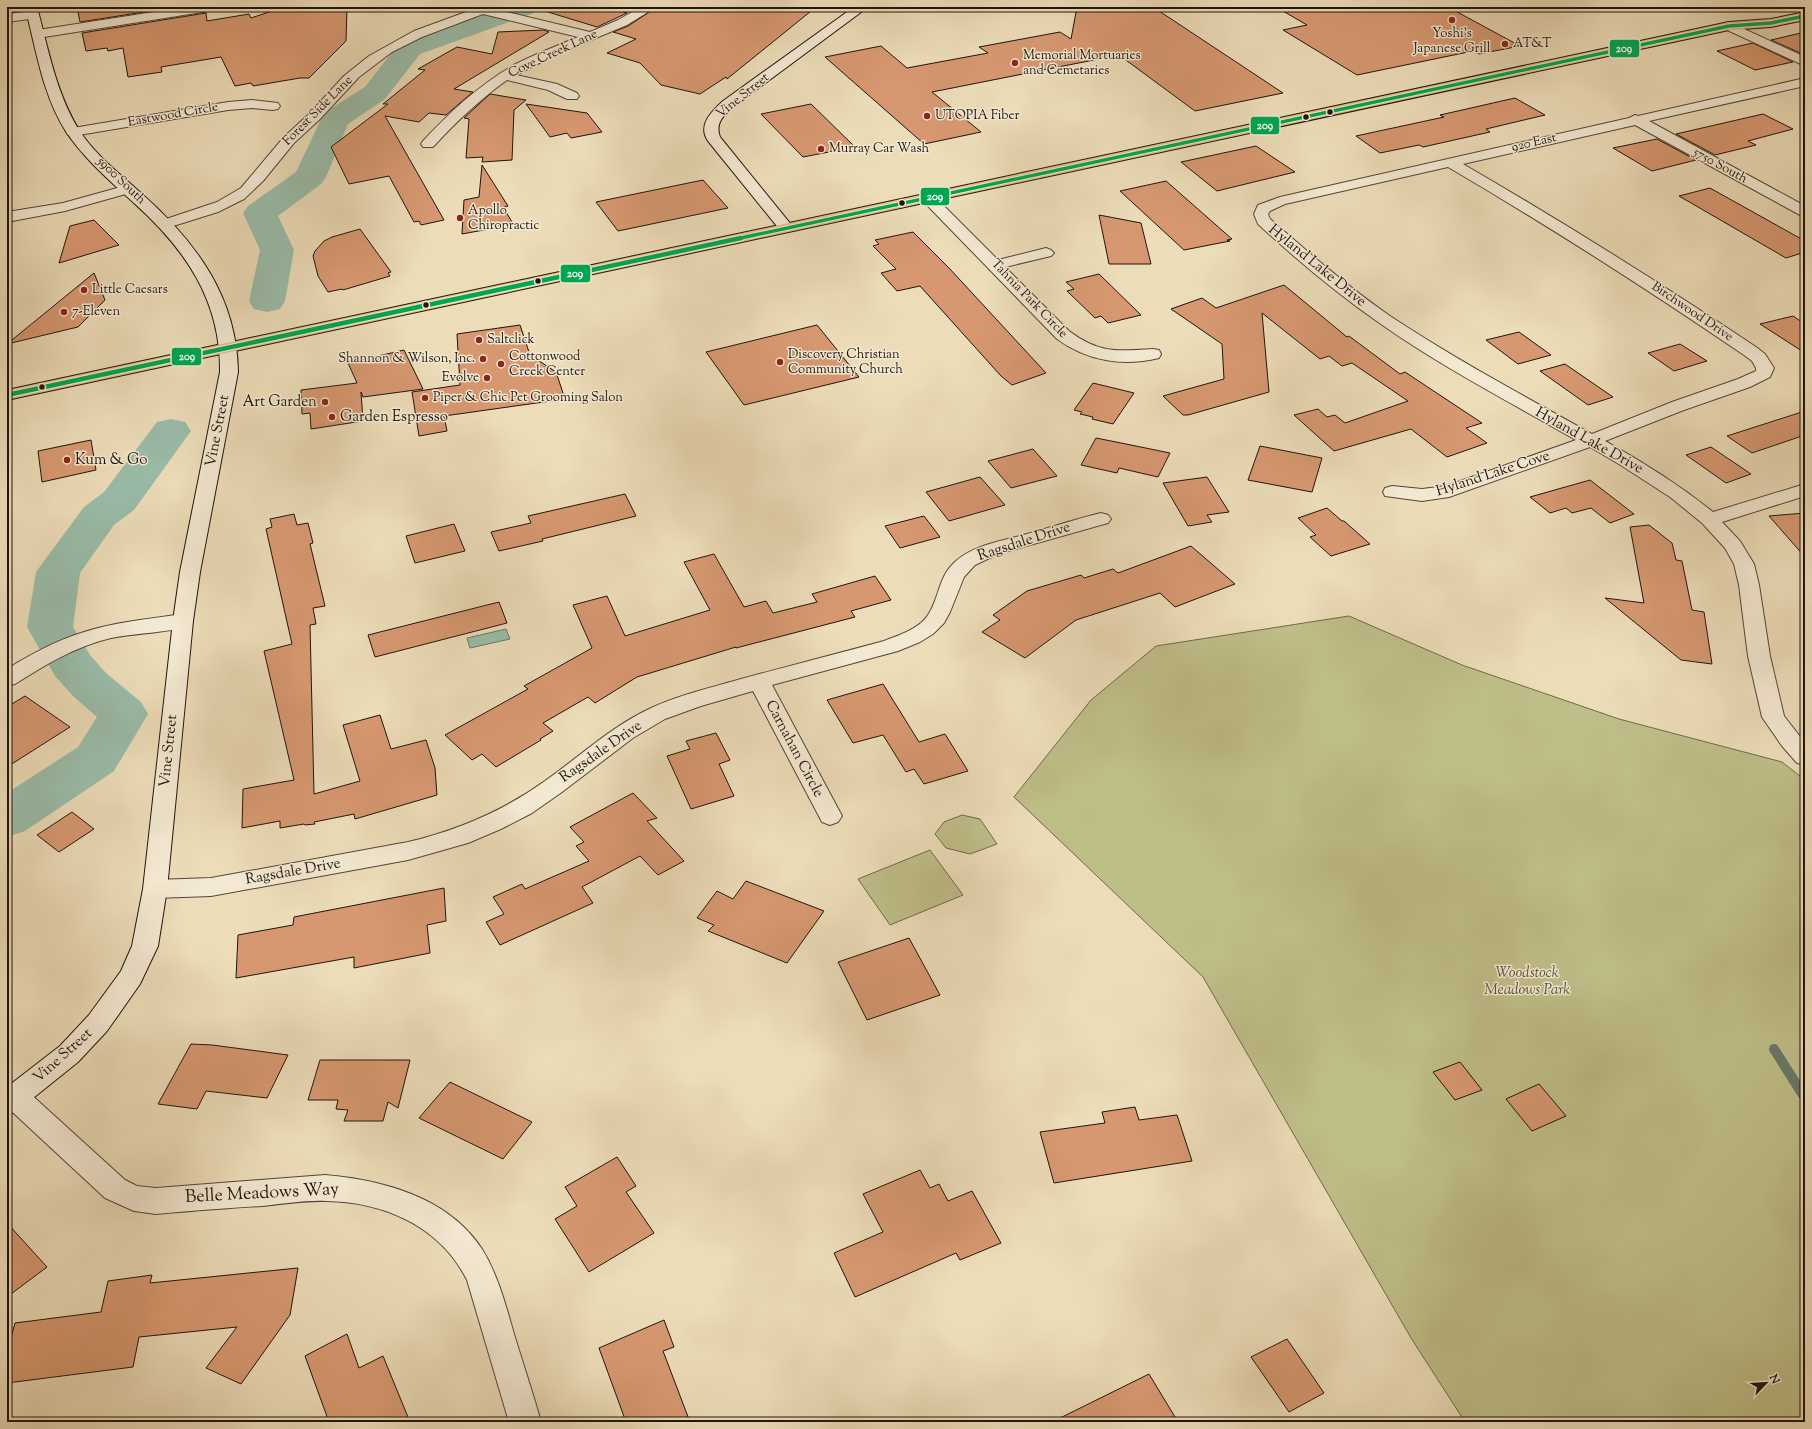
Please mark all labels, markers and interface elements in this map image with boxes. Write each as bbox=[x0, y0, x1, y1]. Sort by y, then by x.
marker: Yoshi's Japanese Grill bbox=[1447, 15, 1457, 25]
street label: Cove Creek Lane bbox=[505, 25, 601, 83]
place label: Yoshi's Japanese Grill bbox=[1413, 25, 1491, 58]
place label: AT&T bbox=[1513, 35, 1551, 53]
marker: AT&T bbox=[1500, 39, 1510, 49]
line badge: 209 bbox=[1609, 39, 1640, 58]
text: 209 bbox=[1616, 41, 1633, 57]
place label: Memorial Mortuaries and Cemetaries bbox=[1023, 47, 1141, 80]
marker: Memorial Mortuaries and Cemetaries bbox=[1010, 58, 1020, 68]
street label: Vine Street bbox=[713, 69, 774, 123]
street label: Forest Side Lane bbox=[279, 72, 357, 150]
street label: Eastwood Circle bbox=[127, 98, 219, 132]
place label: UTOPIA Fiber bbox=[935, 107, 1019, 125]
unlabelled marker bbox=[1325, 107, 1335, 117]
marker: UTOPIA Fiber bbox=[922, 111, 932, 121]
unlabelled marker bbox=[1301, 112, 1311, 122]
line badge: 209 bbox=[1250, 116, 1280, 135]
text: 209 bbox=[1257, 118, 1274, 134]
street label: 920 East bbox=[1510, 129, 1559, 157]
place label: Murray Car Wash bbox=[829, 140, 930, 158]
street label: 5750 South bbox=[1689, 143, 1751, 188]
marker: Murray Car Wash bbox=[816, 144, 826, 154]
street label: 5900 South bbox=[92, 152, 150, 209]
line badge: 209 bbox=[920, 187, 950, 206]
text: 209 bbox=[927, 189, 944, 205]
unlabelled marker bbox=[897, 198, 907, 208]
place label: Apollo Chiropractic bbox=[468, 202, 539, 235]
marker: Apollo Chiropractic bbox=[455, 213, 465, 223]
street label: Hyland Lake Drive bbox=[1263, 220, 1371, 312]
street label: Tahnia Park Circle bbox=[987, 256, 1071, 342]
line badge: 209 bbox=[560, 264, 591, 283]
text: 209 bbox=[567, 266, 584, 282]
unlabelled marker bbox=[533, 276, 543, 286]
street label: Birchwood Drive bbox=[1648, 278, 1736, 346]
place label: Little Caesars bbox=[92, 281, 168, 299]
marker: Little Caesars bbox=[79, 285, 89, 295]
unlabelled marker bbox=[421, 300, 431, 310]
place label: 7-Eleven bbox=[72, 303, 120, 321]
marker: 7-Eleven bbox=[59, 307, 69, 317]
place label: Saltclick bbox=[487, 331, 535, 349]
marker: Saltclick bbox=[474, 335, 484, 345]
place label: Discovery Christian Community Church bbox=[788, 346, 903, 379]
line badge: 209 bbox=[171, 347, 202, 366]
place label: Cottonwood Creek Center bbox=[509, 348, 585, 381]
text: 209 bbox=[179, 349, 196, 365]
place label: Shannon & Wilson, Inc. bbox=[338, 350, 475, 368]
marker: Shannon & Wilson, Inc. bbox=[478, 354, 488, 364]
marker: Discovery Christian Community Church bbox=[775, 357, 785, 367]
marker: Cottonwood Creek Center bbox=[496, 359, 506, 369]
place label: Evolve bbox=[442, 369, 479, 387]
marker: Evolve bbox=[482, 373, 492, 383]
unlabelled marker bbox=[37, 382, 47, 392]
place label: Piper & Chic Pet Grooming Salon bbox=[433, 389, 623, 407]
place label: Art Garden bbox=[242, 392, 317, 413]
street label: Vine Street bbox=[201, 393, 235, 469]
marker: Piper & Chic Pet Grooming Salon bbox=[420, 393, 430, 403]
marker: Art Garden bbox=[320, 397, 330, 407]
street label: Hyland Lake Drive bbox=[1531, 403, 1647, 479]
place label: Garden Espresso bbox=[340, 407, 448, 428]
marker: Garden Espresso bbox=[327, 412, 337, 422]
street label: Hyland Lake Cove bbox=[1433, 446, 1553, 502]
place label: Kum & Go bbox=[75, 450, 147, 471]
marker: Kum & Go bbox=[62, 455, 72, 465]
street label: Ragsdale Drive bbox=[975, 517, 1073, 567]
street label: Carnahan Circle bbox=[760, 697, 828, 801]
street label: Vine Street bbox=[155, 714, 183, 788]
street label: Ragsdale Drive bbox=[555, 716, 647, 788]
street label: Ragsdale Drive bbox=[244, 853, 342, 891]
park label: Woodstock Meadows Park bbox=[1484, 963, 1570, 1001]
street label: Vine Street bbox=[29, 1024, 97, 1088]
street label: Belle Meadows Way bbox=[184, 1177, 340, 1211]
north arrow bbox=[1746, 1363, 1786, 1403]
text: N bbox=[1765, 1371, 1783, 1387]

